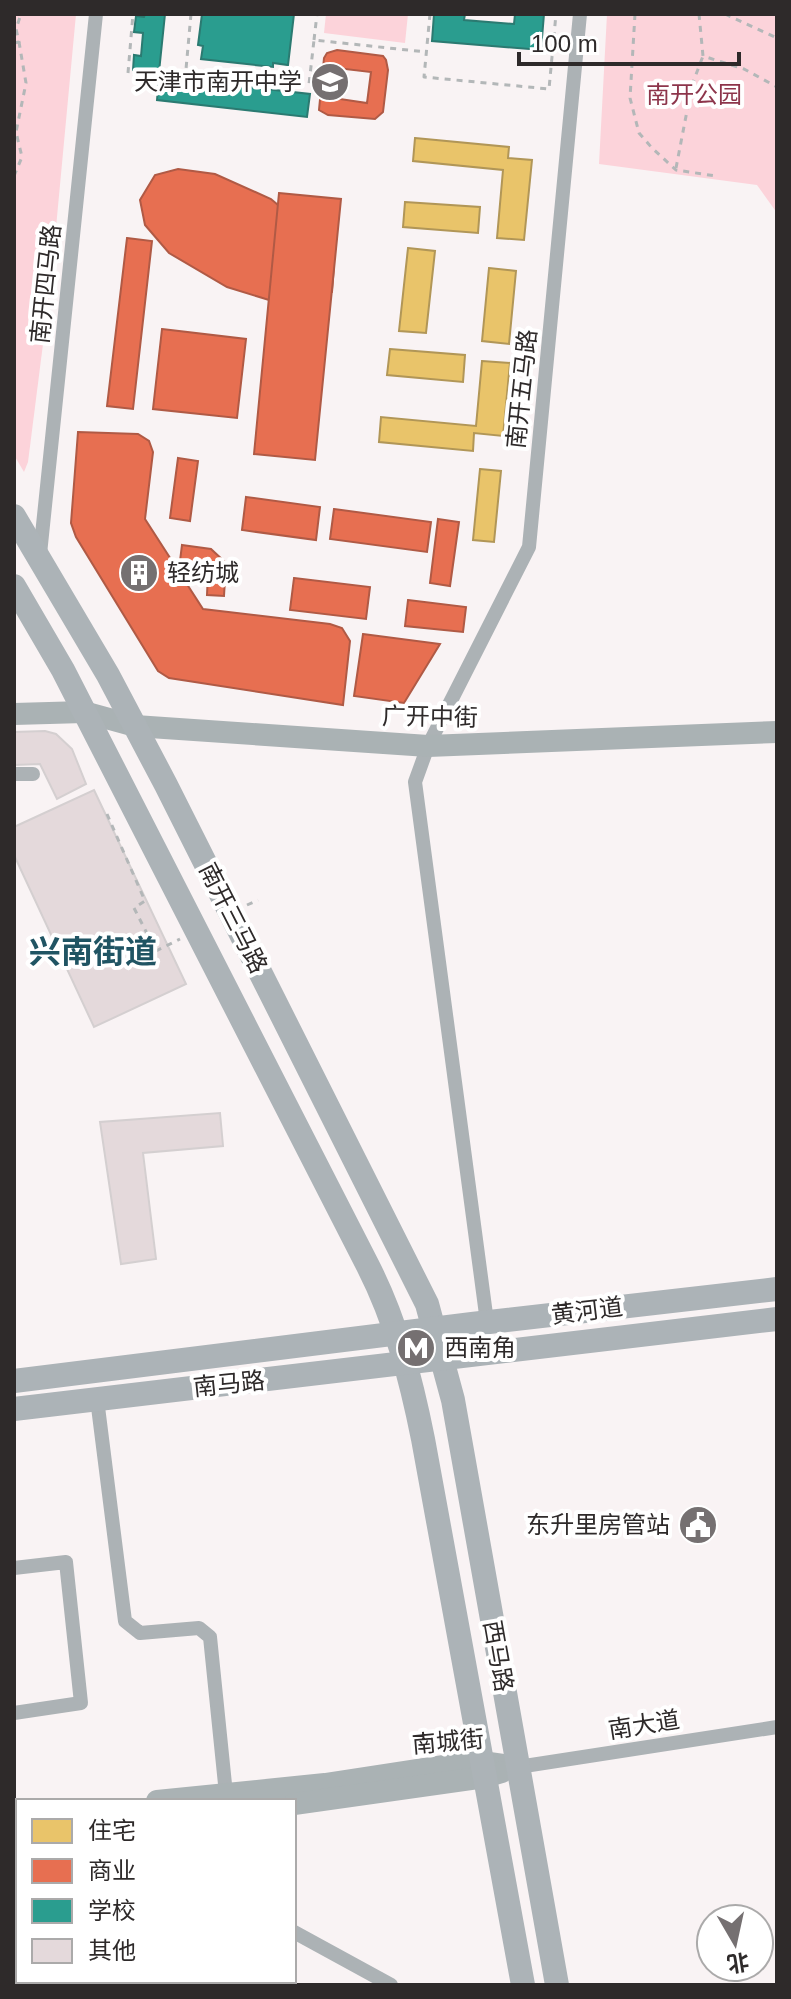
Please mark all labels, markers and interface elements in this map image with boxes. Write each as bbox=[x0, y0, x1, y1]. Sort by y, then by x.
scale bar bbox=[519, 16, 739, 66]
text: 100 m bbox=[531, 30, 598, 57]
school or university icon: 天津市南开中学 bbox=[309, 61, 351, 103]
place label: 天津市南开中学 bbox=[134, 68, 302, 95]
park label: 南开公园 bbox=[646, 81, 742, 108]
street label: 南开四马路 bbox=[26, 223, 65, 345]
street label: 南开五马路 bbox=[502, 328, 541, 450]
building icon: 轻纺城 bbox=[118, 552, 160, 594]
place label: 轻纺城 bbox=[167, 559, 239, 586]
street label: 广开中街 bbox=[382, 702, 478, 731]
street label: 南开三马路 bbox=[194, 858, 273, 977]
district label: 兴南街道 bbox=[29, 934, 157, 970]
street label: 黄河道 bbox=[550, 1293, 624, 1328]
metro station icon: 西南角 bbox=[395, 1327, 437, 1369]
place label: 西南角 bbox=[444, 1334, 516, 1361]
street label: 南马路 bbox=[192, 1366, 266, 1401]
public building icon: 东升里房管站 bbox=[677, 1504, 719, 1546]
place label: 东升里房管站 bbox=[526, 1511, 670, 1538]
street label: 西马路 bbox=[479, 1618, 518, 1694]
street label: 南大道 bbox=[606, 1706, 682, 1743]
street label: 南城街 bbox=[411, 1725, 485, 1758]
legend bbox=[16, 1799, 296, 1983]
text: 住宅 bbox=[88, 1817, 136, 1844]
text: 商业 bbox=[88, 1857, 136, 1884]
text: 学校 bbox=[88, 1897, 136, 1924]
north arrow bbox=[695, 1903, 775, 1983]
text: 其他 bbox=[88, 1937, 136, 1964]
text: 北 bbox=[725, 1948, 751, 1976]

